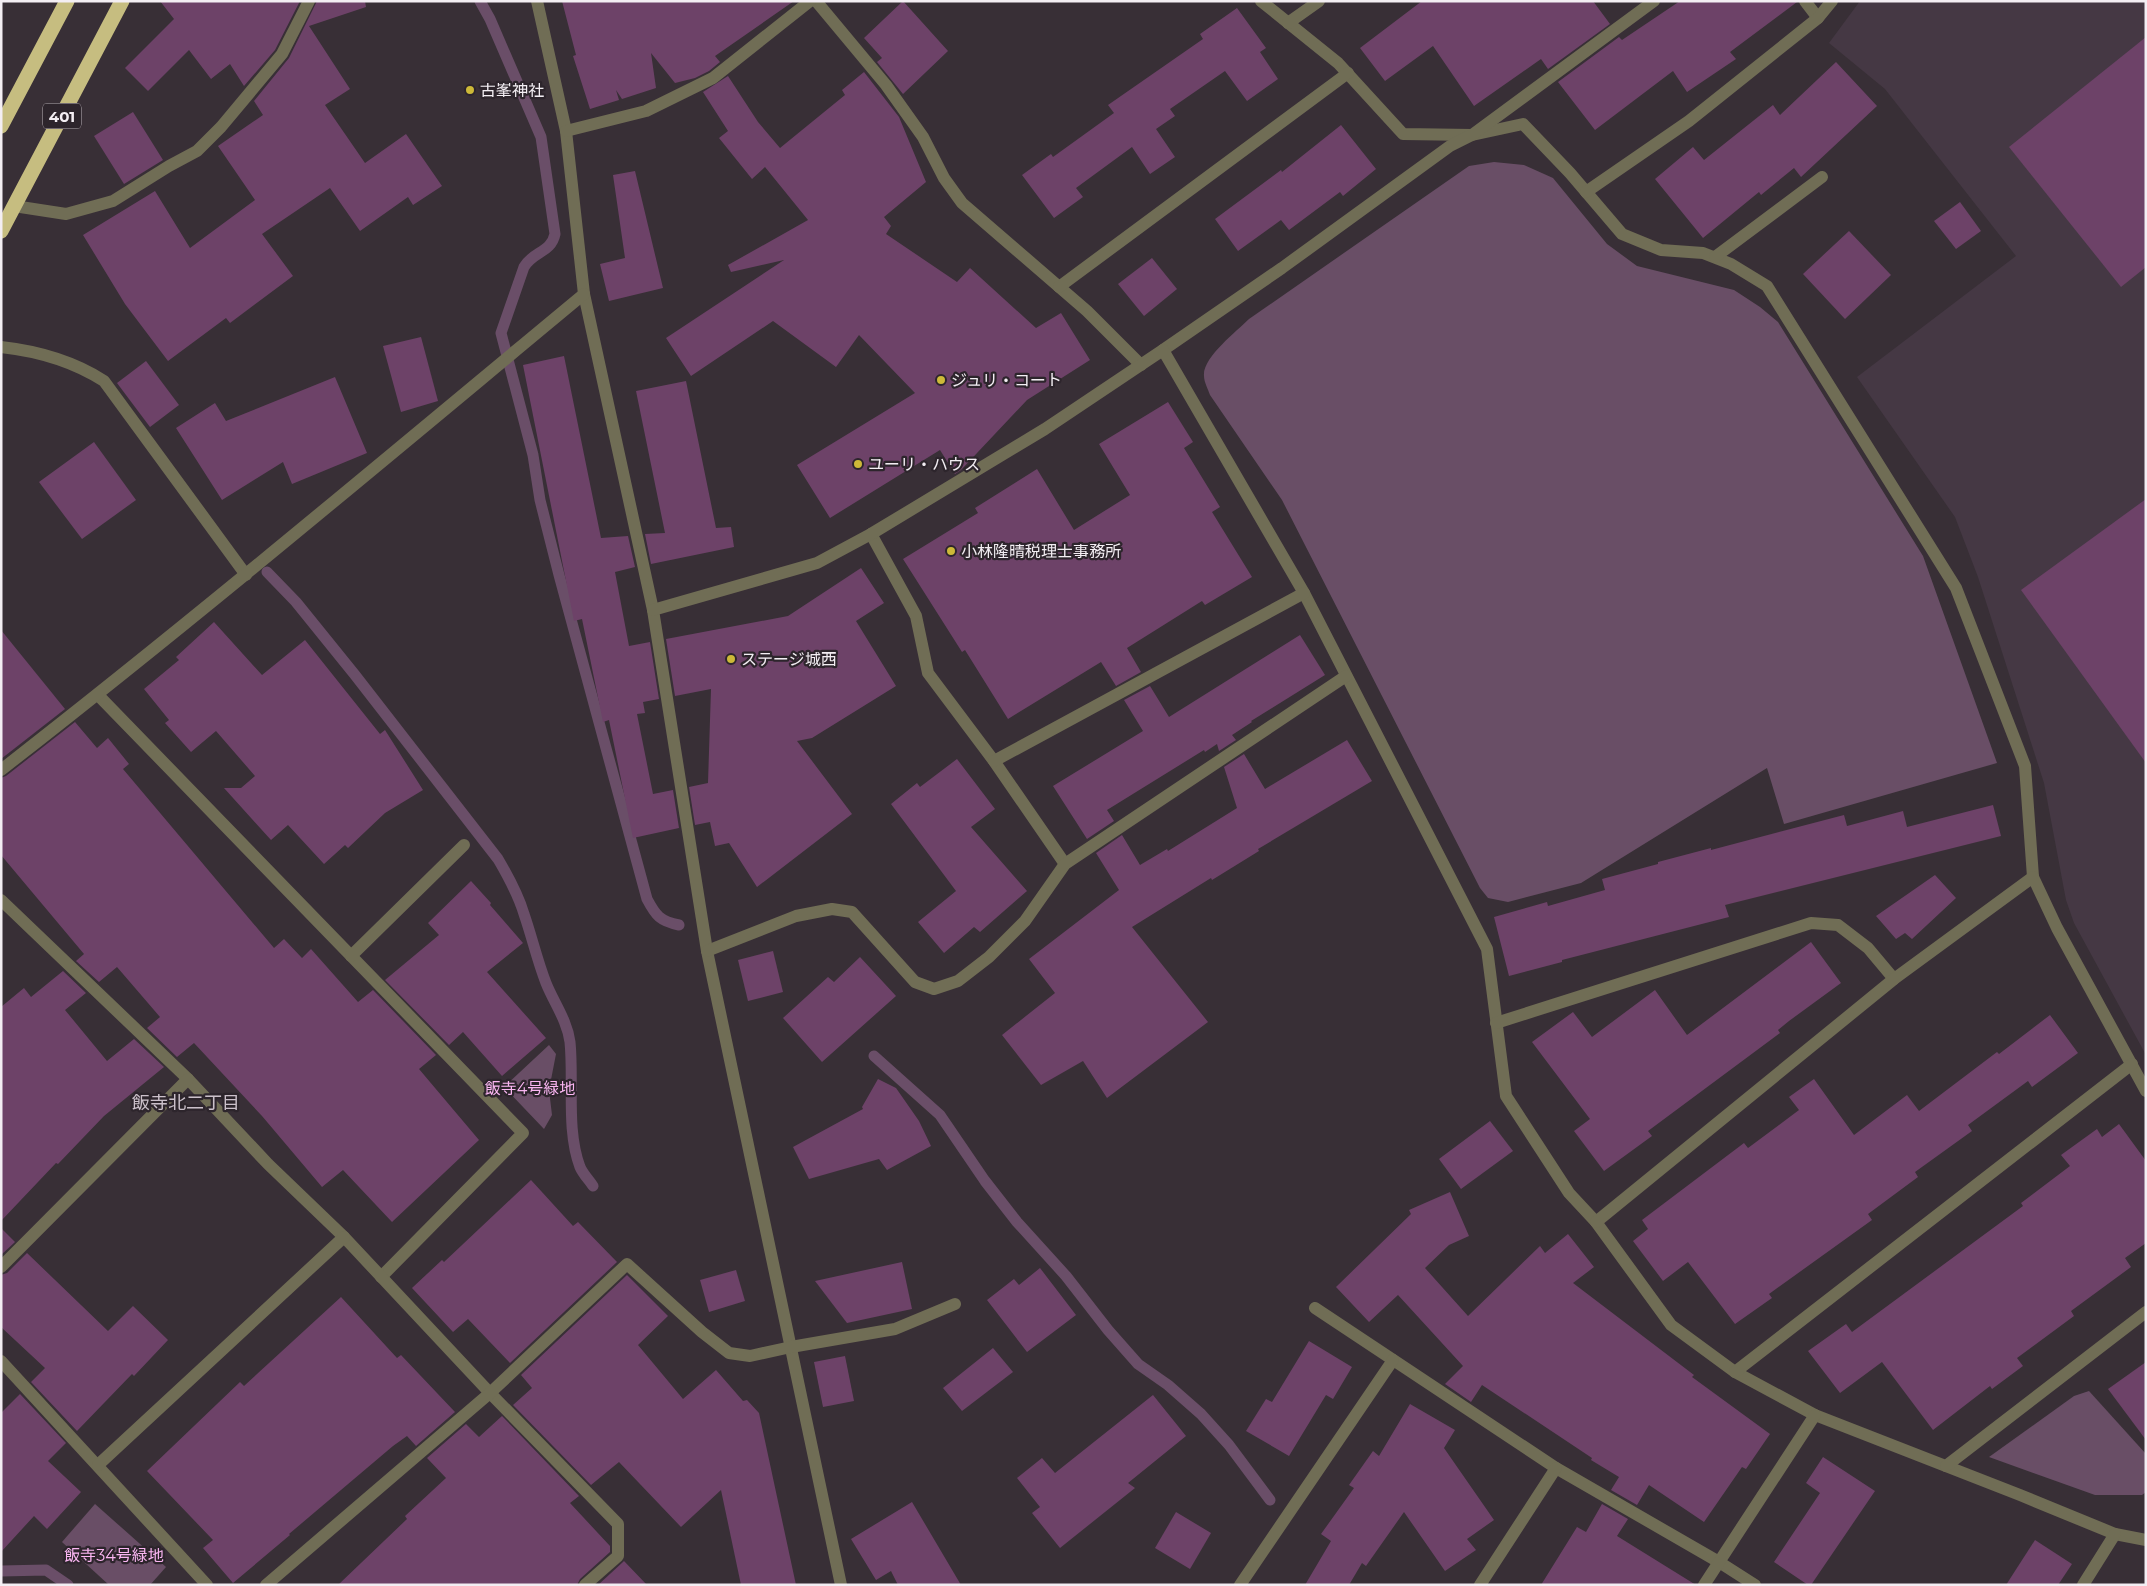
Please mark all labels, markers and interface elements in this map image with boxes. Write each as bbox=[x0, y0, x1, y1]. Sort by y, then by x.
place label: 古峯神社 bbox=[480, 81, 544, 100]
marker: 古峯神社 bbox=[464, 84, 476, 96]
road number: 401 bbox=[43, 104, 81, 128]
place label: ジュリ・コート bbox=[951, 371, 1062, 390]
marker: ジュリ・コート bbox=[935, 374, 947, 386]
place label: ユーリ・ハウス bbox=[868, 455, 980, 474]
marker: ユーリ・ハウス bbox=[852, 458, 864, 470]
place label: 小林隆晴税理士事務所 bbox=[961, 542, 1121, 561]
marker: 小林隆晴税理士事務所 bbox=[945, 545, 957, 557]
place label: ステージ城西 bbox=[741, 650, 837, 669]
marker: ステージ城西 bbox=[725, 653, 737, 665]
park label: 飯寺4号緑地 bbox=[485, 1079, 575, 1098]
district label: 飯寺北二丁目 bbox=[132, 1092, 240, 1114]
park label: 飯寺34号緑地 bbox=[64, 1546, 164, 1565]

